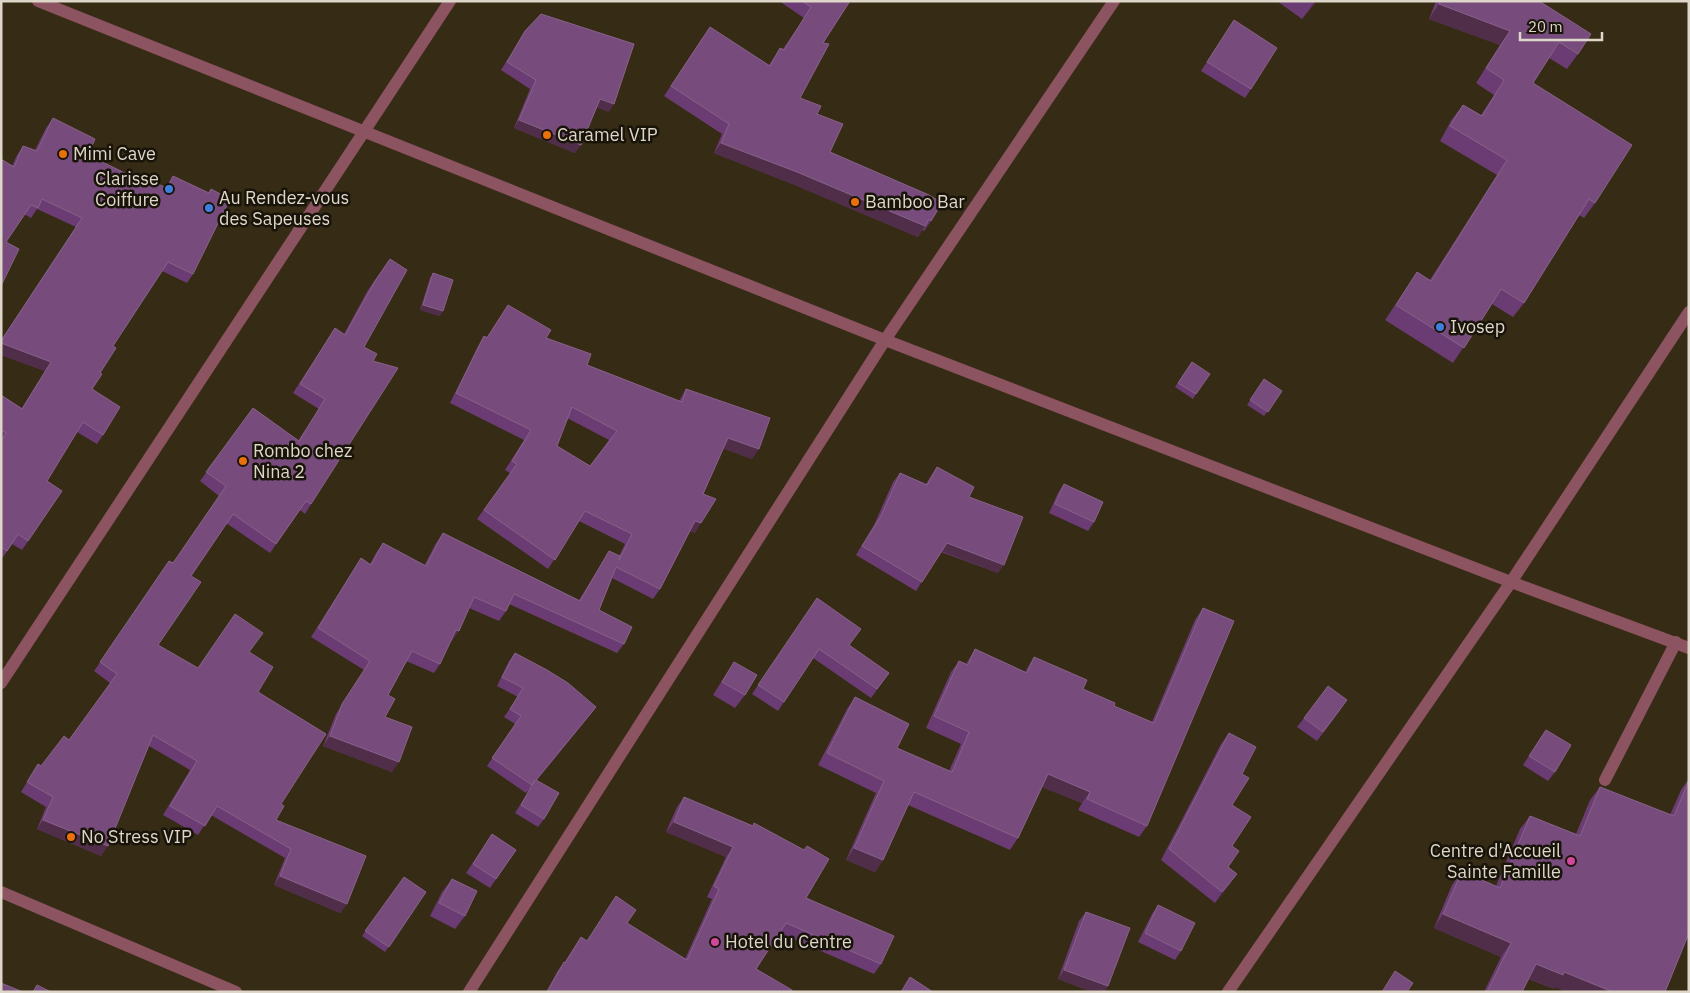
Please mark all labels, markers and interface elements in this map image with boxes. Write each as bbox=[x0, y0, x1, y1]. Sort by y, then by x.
scale bar bbox=[1520, 10, 1602, 42]
text: 20 m bbox=[1528, 17, 1563, 36]
place label: Caramel VIP bbox=[557, 123, 658, 146]
marker: Caramel VIP bbox=[541, 129, 553, 141]
place label: Mimi Cave bbox=[73, 142, 156, 165]
marker: Mimi Cave bbox=[57, 148, 69, 160]
place label: Clarisse Coiffure bbox=[95, 167, 159, 211]
marker: Clarisse Coiffure bbox=[163, 183, 175, 195]
place label: Au Rendez-vous des Sapeuses bbox=[219, 186, 349, 230]
place label: Bamboo Bar bbox=[865, 190, 965, 213]
marker: Bamboo Bar bbox=[849, 196, 861, 208]
marker: Au Rendez-vous des Sapeuses bbox=[203, 202, 215, 214]
place label: Ivosep bbox=[1450, 315, 1505, 338]
marker: Ivosep bbox=[1434, 321, 1446, 333]
place label: Rombo chez Nina 2 bbox=[253, 439, 352, 483]
marker: Rombo chez Nina 2 bbox=[237, 455, 249, 467]
place label: No Stress VIP bbox=[81, 825, 192, 848]
marker: No Stress VIP bbox=[65, 831, 77, 843]
place label: Centre d'Accueil Sainte Famille bbox=[1430, 839, 1561, 883]
marker: Centre d'Accueil Sainte Famille bbox=[1565, 855, 1577, 867]
place label: Hotel du Centre bbox=[725, 930, 852, 953]
marker: Hotel du Centre bbox=[709, 936, 721, 948]

